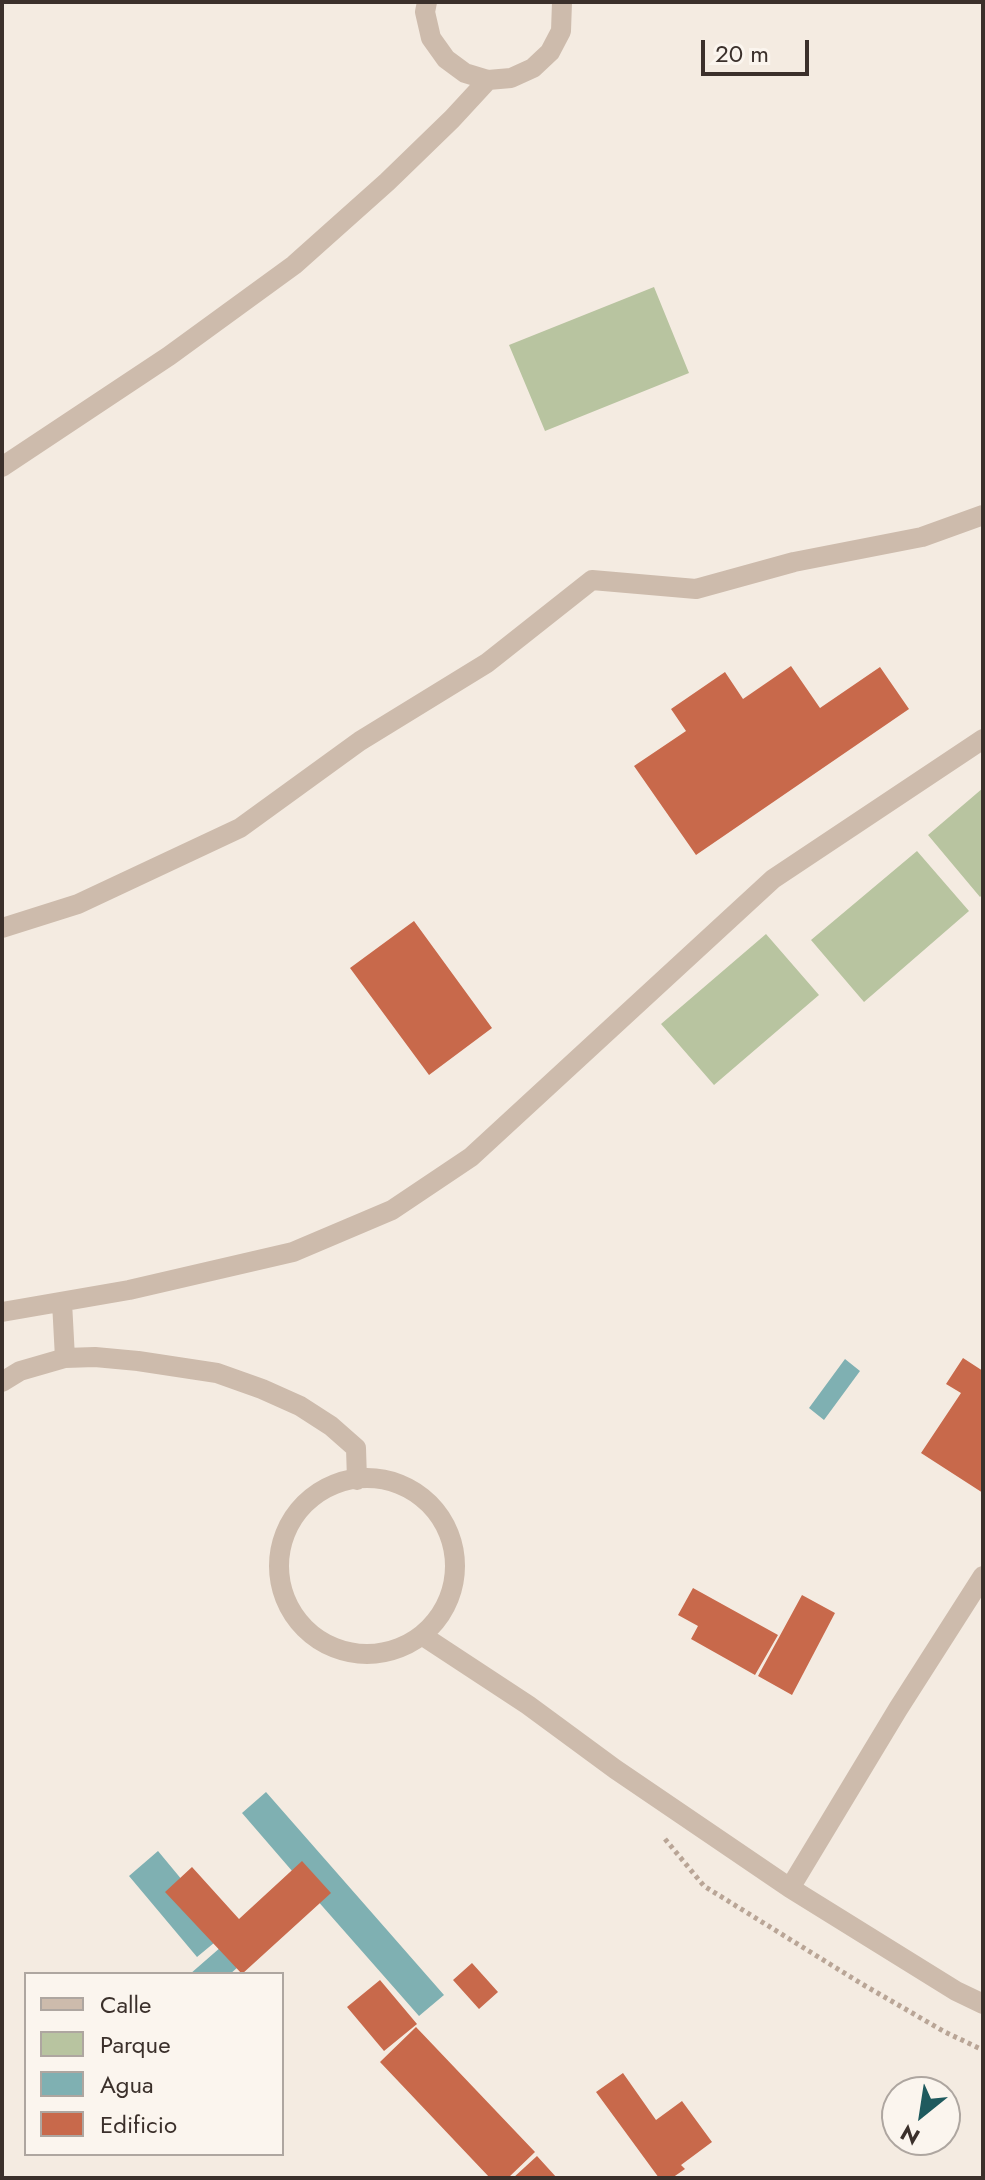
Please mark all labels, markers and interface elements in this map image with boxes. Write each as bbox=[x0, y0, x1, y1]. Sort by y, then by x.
scale bar bbox=[705, 24, 813, 74]
text: 20 m bbox=[715, 36, 769, 71]
legend bbox=[24, 1972, 284, 2156]
text: Calle bbox=[100, 1987, 151, 2022]
text: Parque bbox=[100, 2027, 171, 2062]
text: Agua bbox=[100, 2067, 154, 2102]
north arrow bbox=[881, 2076, 961, 2156]
text: Edificio bbox=[100, 2107, 177, 2142]
text: N bbox=[894, 2117, 926, 2153]

